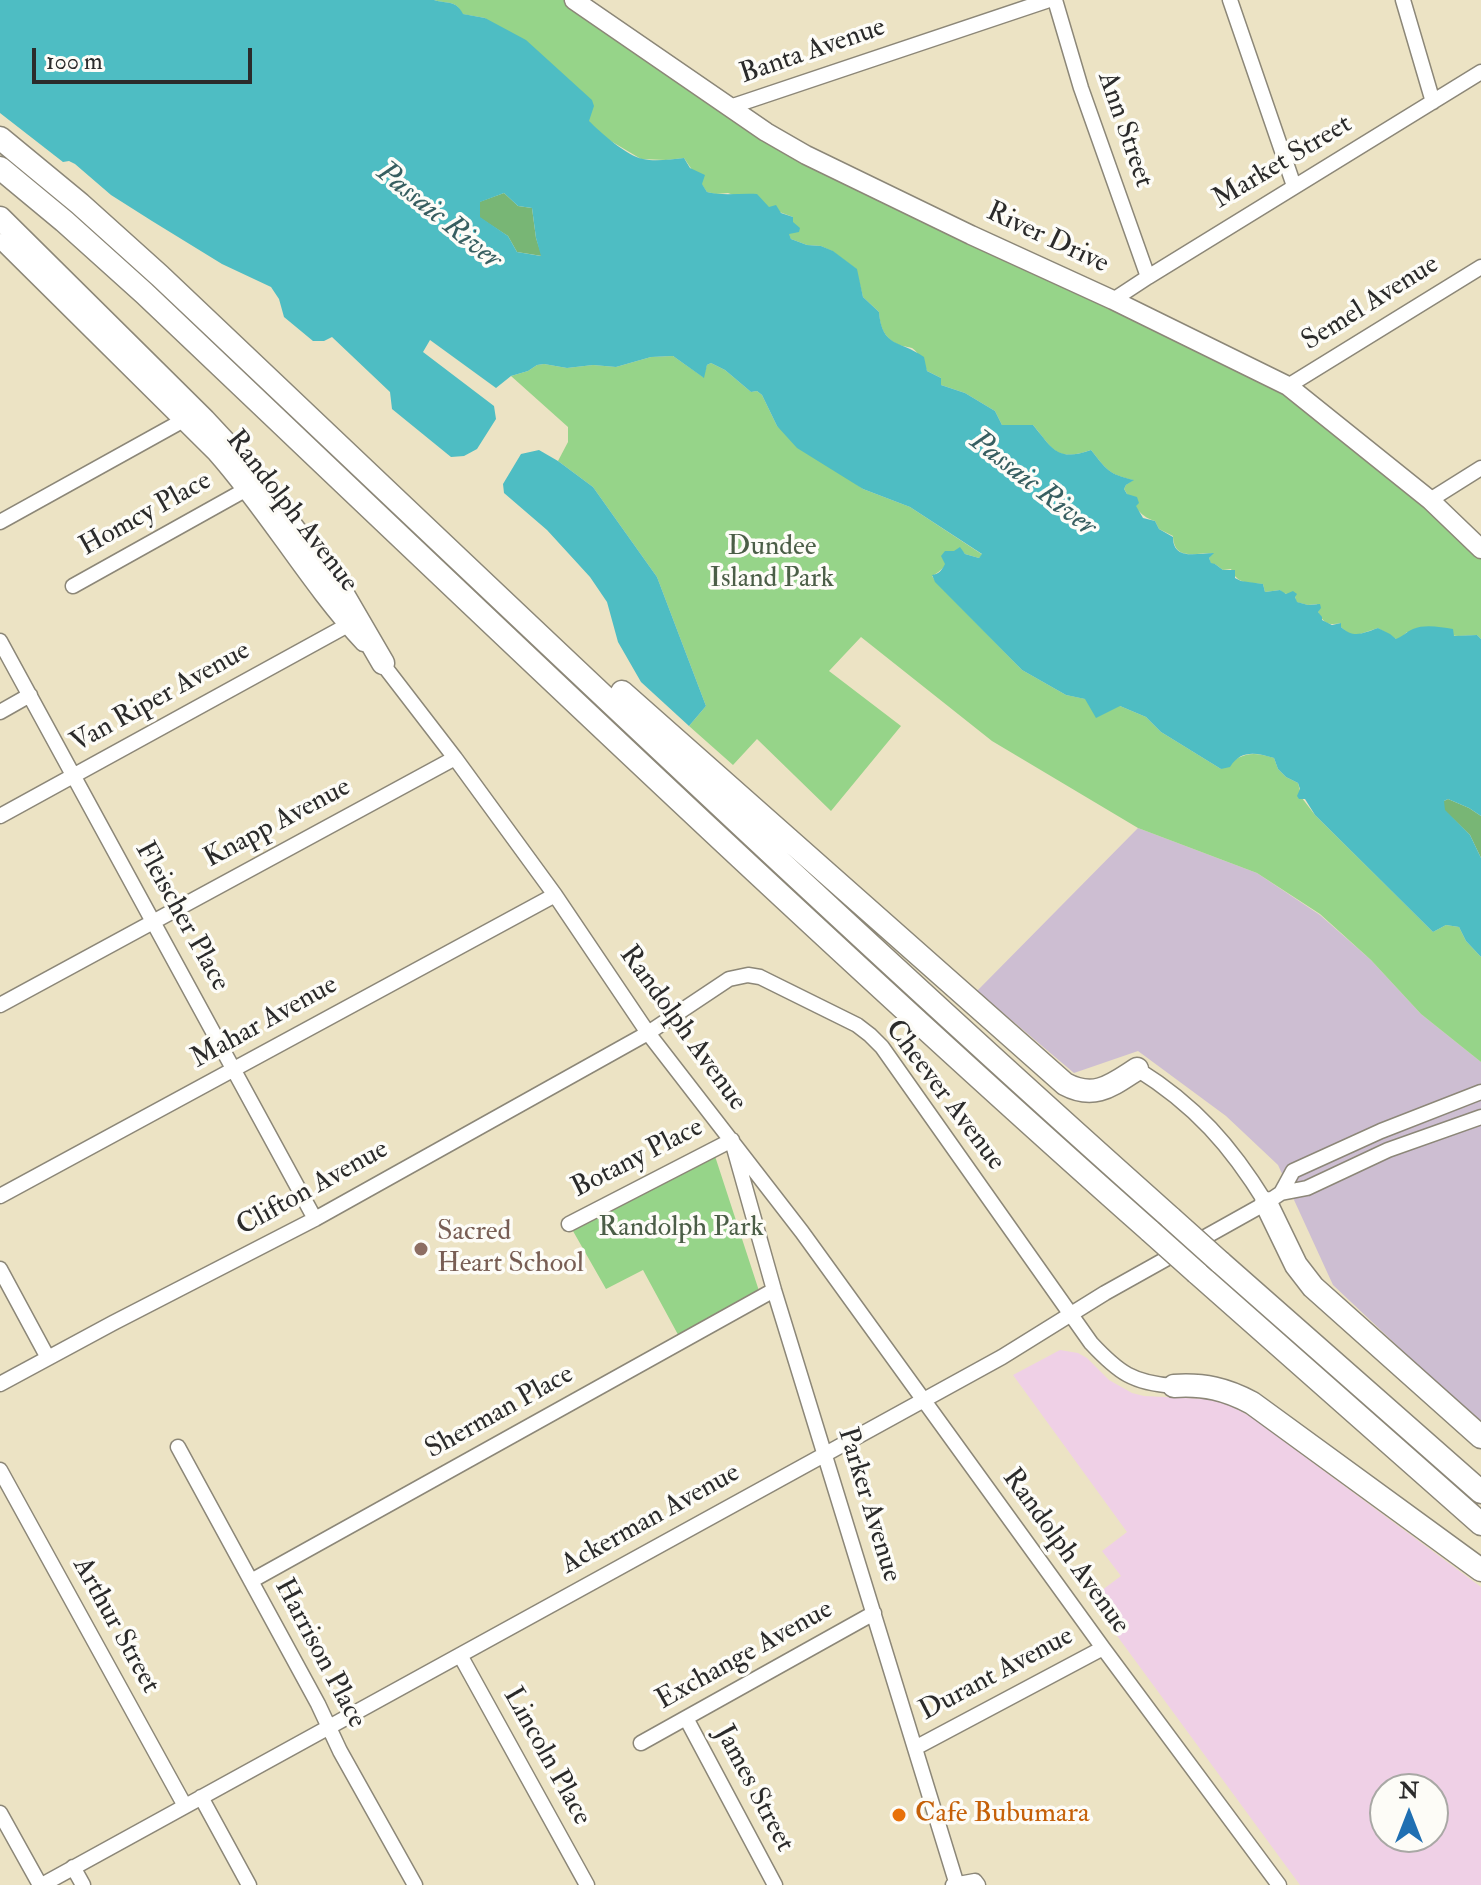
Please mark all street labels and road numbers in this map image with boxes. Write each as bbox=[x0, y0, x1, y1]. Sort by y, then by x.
street label: Banta Avenue bbox=[736, 11, 890, 93]
street label: Ann Street bbox=[1089, 68, 1159, 192]
street label: Market Street bbox=[1208, 108, 1358, 218]
street label: River Drive bbox=[980, 196, 1114, 282]
street label: Semel Avenue bbox=[1296, 249, 1446, 359]
street label: Randolph Avenue bbox=[217, 424, 365, 600]
street label: Homcy Place bbox=[74, 465, 218, 565]
street label: Van Riper Avenue bbox=[65, 635, 257, 761]
street label: Knapp Avenue bbox=[199, 771, 357, 877]
street label: Fleischer Place bbox=[126, 836, 236, 998]
street label: Randolph Avenue bbox=[611, 940, 753, 1118]
street label: Mahar Avenue bbox=[186, 969, 344, 1077]
street label: Cheever Avenue bbox=[877, 1014, 1011, 1178]
street label: Botany Place bbox=[567, 1112, 709, 1206]
street label: Clifton Avenue bbox=[231, 1134, 395, 1244]
street label: Sherman Place bbox=[420, 1359, 580, 1467]
street label: Parker Avenue bbox=[829, 1424, 907, 1586]
street label: Ackerman Avenue bbox=[556, 1457, 746, 1583]
street label: Randolph Avenue bbox=[994, 1463, 1136, 1641]
street label: Arthur Street bbox=[64, 1552, 166, 1700]
street label: Harrison Place bbox=[266, 1574, 372, 1734]
street label: Exchange Avenue bbox=[651, 1594, 839, 1718]
street label: Durant Avenue bbox=[914, 1620, 1080, 1730]
street label: Lincoln Place bbox=[494, 1682, 598, 1832]
street label: James Street bbox=[706, 1720, 800, 1858]

